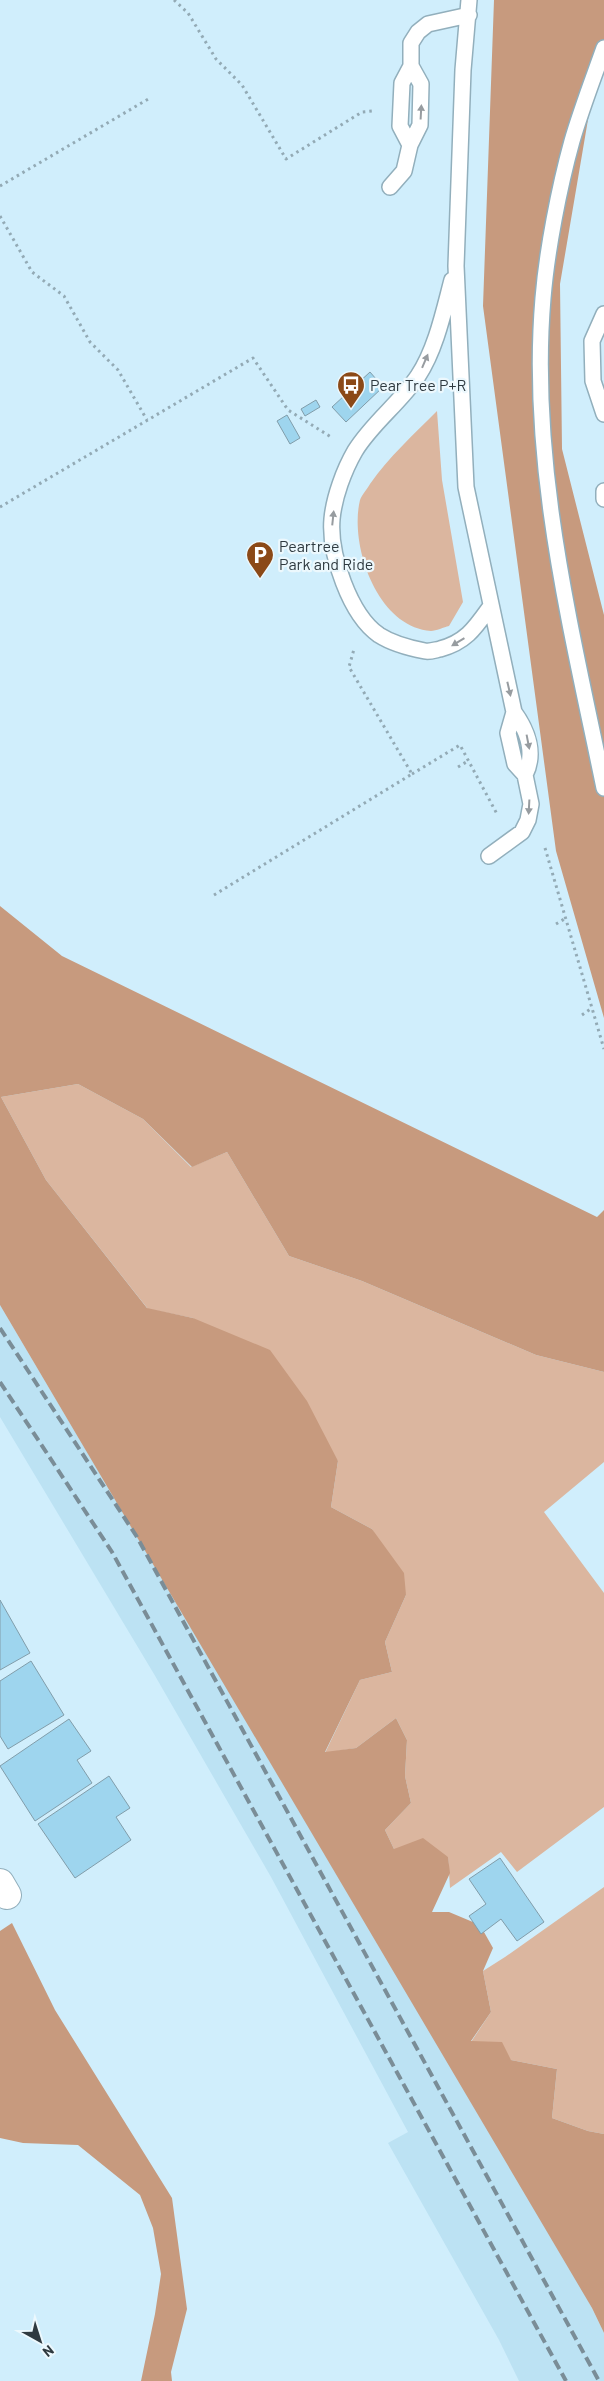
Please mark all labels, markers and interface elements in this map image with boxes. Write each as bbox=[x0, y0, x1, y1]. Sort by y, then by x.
one-way arrow bbox=[418, 104, 426, 120]
one-way arrow bbox=[422, 354, 430, 368]
bus stop icon: Pear Tree P+R bbox=[336, 370, 366, 409]
place label: Pear Tree P+R bbox=[370, 375, 467, 394]
one-way arrow bbox=[329, 509, 337, 525]
place label: Peartree Park and Ride bbox=[279, 536, 373, 573]
parking icon: Peartree Park and Ride bbox=[245, 540, 275, 579]
one-way arrow bbox=[451, 637, 464, 646]
one-way arrow bbox=[505, 681, 513, 697]
one-way arrow bbox=[524, 735, 532, 751]
one-way arrow bbox=[525, 799, 533, 815]
north arrow bbox=[15, 2316, 65, 2366]
text: N bbox=[40, 2342, 57, 2361]

